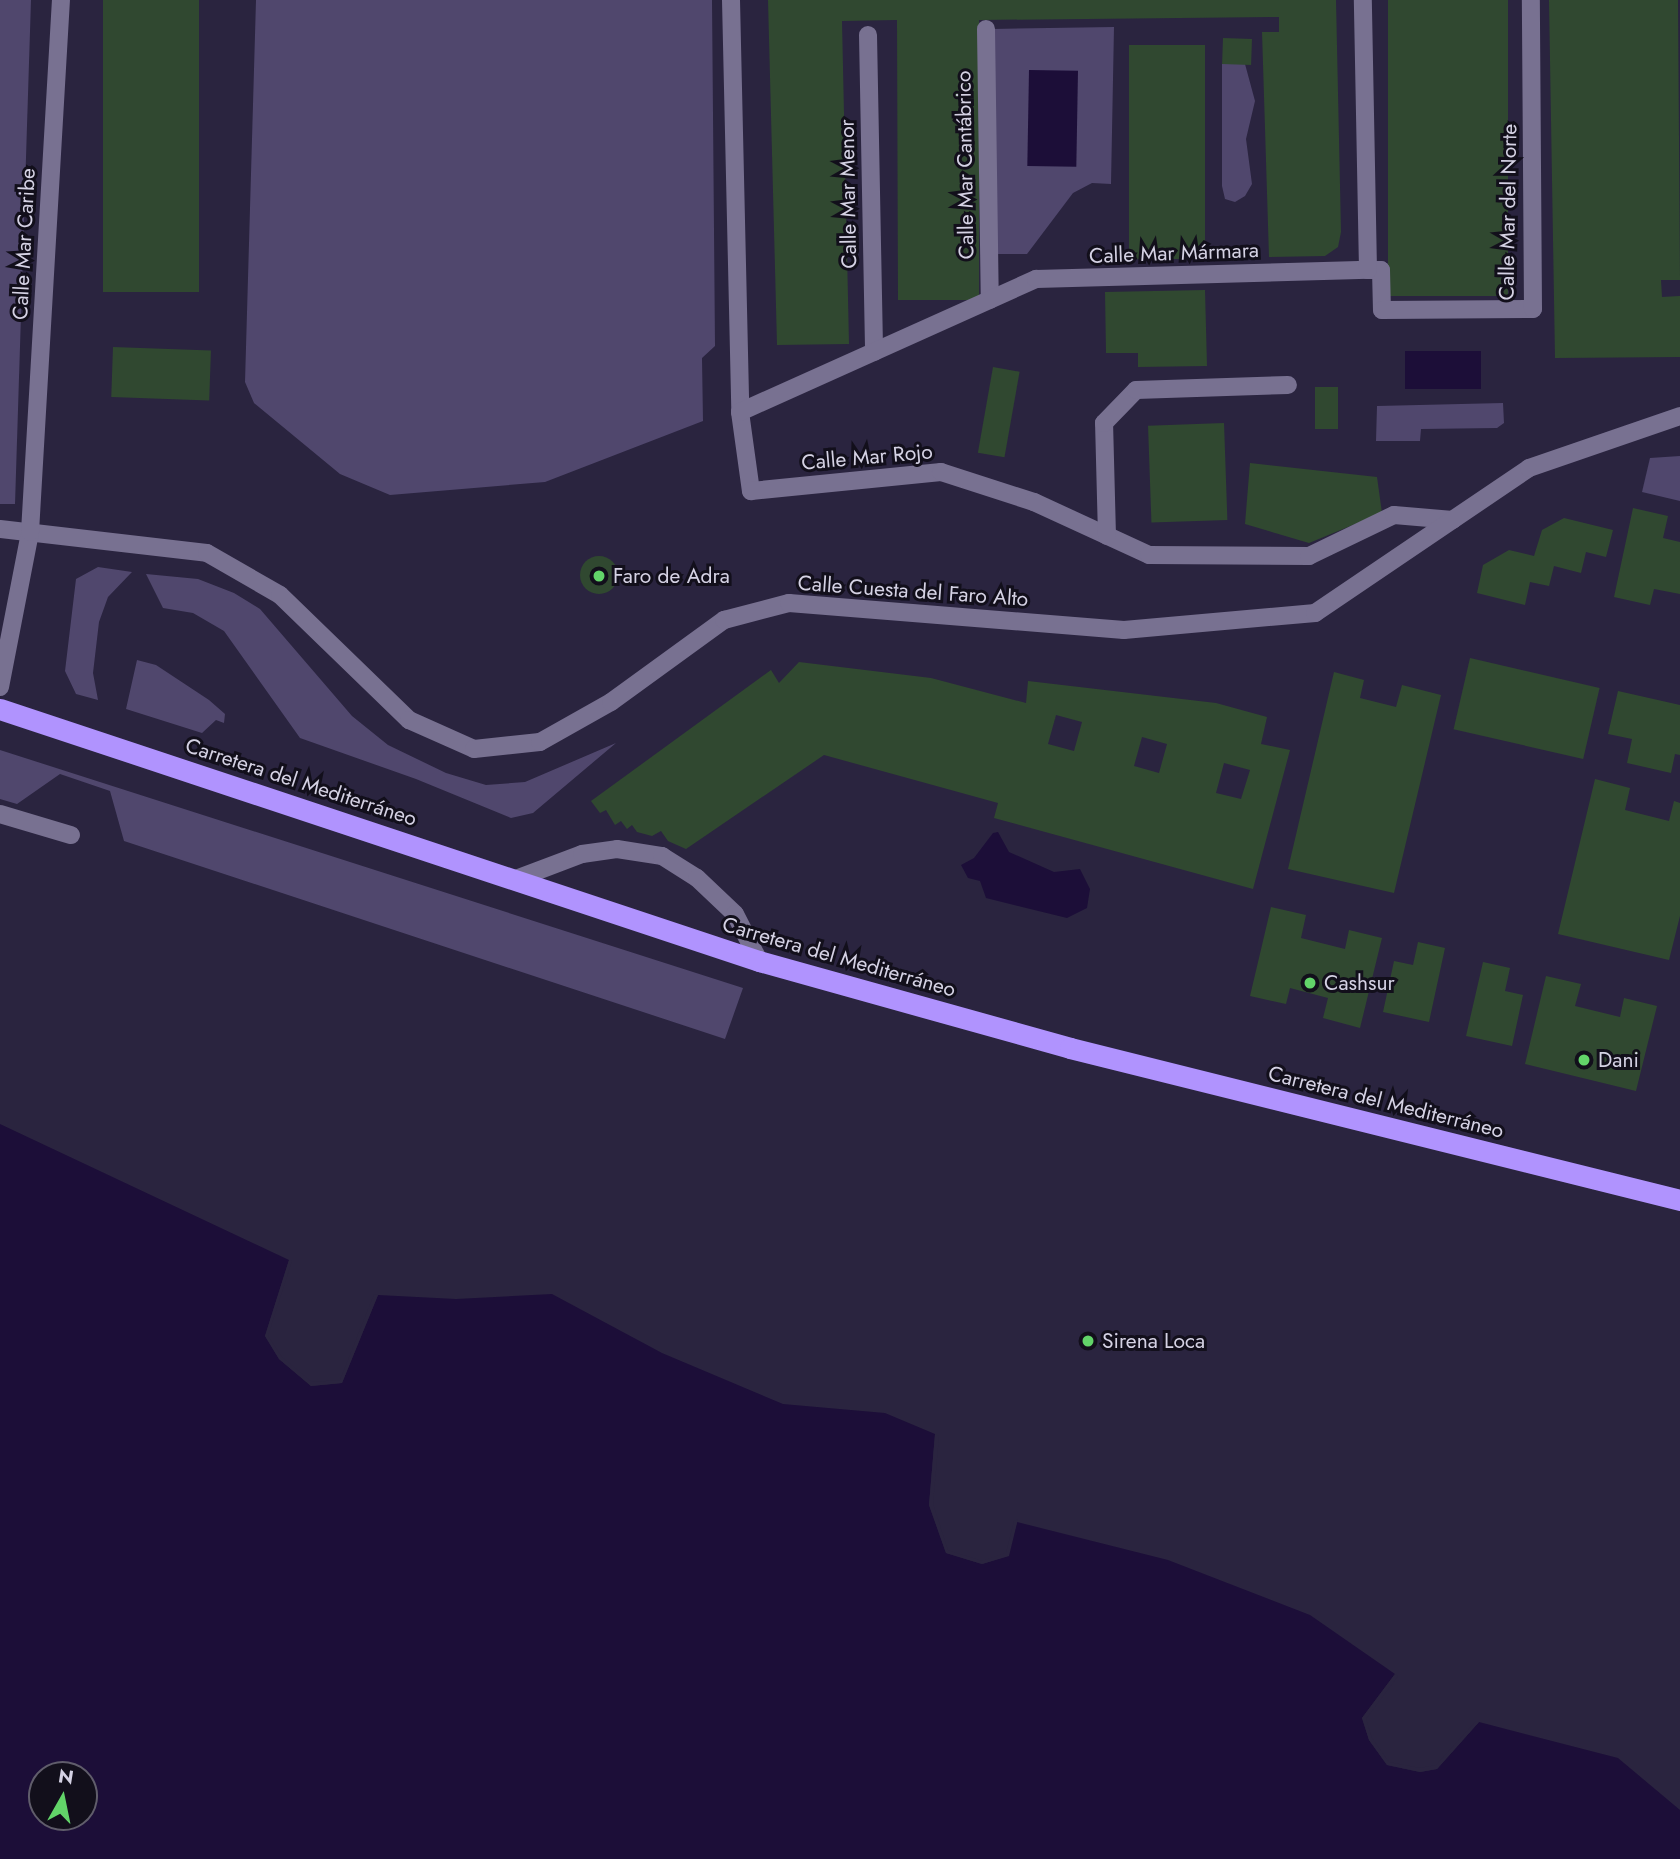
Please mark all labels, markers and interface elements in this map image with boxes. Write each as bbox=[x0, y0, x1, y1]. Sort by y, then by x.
street label: Calle Mar Cantábrico bbox=[951, 70, 979, 260]
street label: Calle Mar Menor bbox=[834, 119, 862, 269]
street label: Calle Mar del Norte bbox=[1494, 123, 1522, 301]
street label: Calle Mar Caribe bbox=[7, 168, 41, 320]
street label: Calle Mar Mármara bbox=[1089, 237, 1259, 269]
street label: Calle Mar Rojo bbox=[800, 439, 934, 475]
place label: Faro de Adra bbox=[613, 563, 730, 589]
marker: Faro de Adra bbox=[591, 568, 607, 584]
street label: Calle Cuesta del Faro Alto bbox=[797, 570, 1029, 612]
street label: Carretera del Mediterráneo bbox=[182, 733, 420, 831]
street label: Carretera del Mediterráneo bbox=[719, 912, 959, 1002]
place label: Cashsur bbox=[1324, 970, 1395, 996]
marker: Cashsur bbox=[1302, 975, 1318, 991]
place label: Dani bbox=[1598, 1047, 1639, 1073]
marker: Dani bbox=[1576, 1052, 1592, 1068]
street label: Carretera del Mediterráneo bbox=[1266, 1061, 1506, 1143]
place label: Sirena Loca bbox=[1102, 1328, 1205, 1354]
marker: Sirena Loca bbox=[1080, 1333, 1096, 1349]
north arrow bbox=[28, 1761, 98, 1831]
text: N bbox=[56, 1762, 76, 1791]

